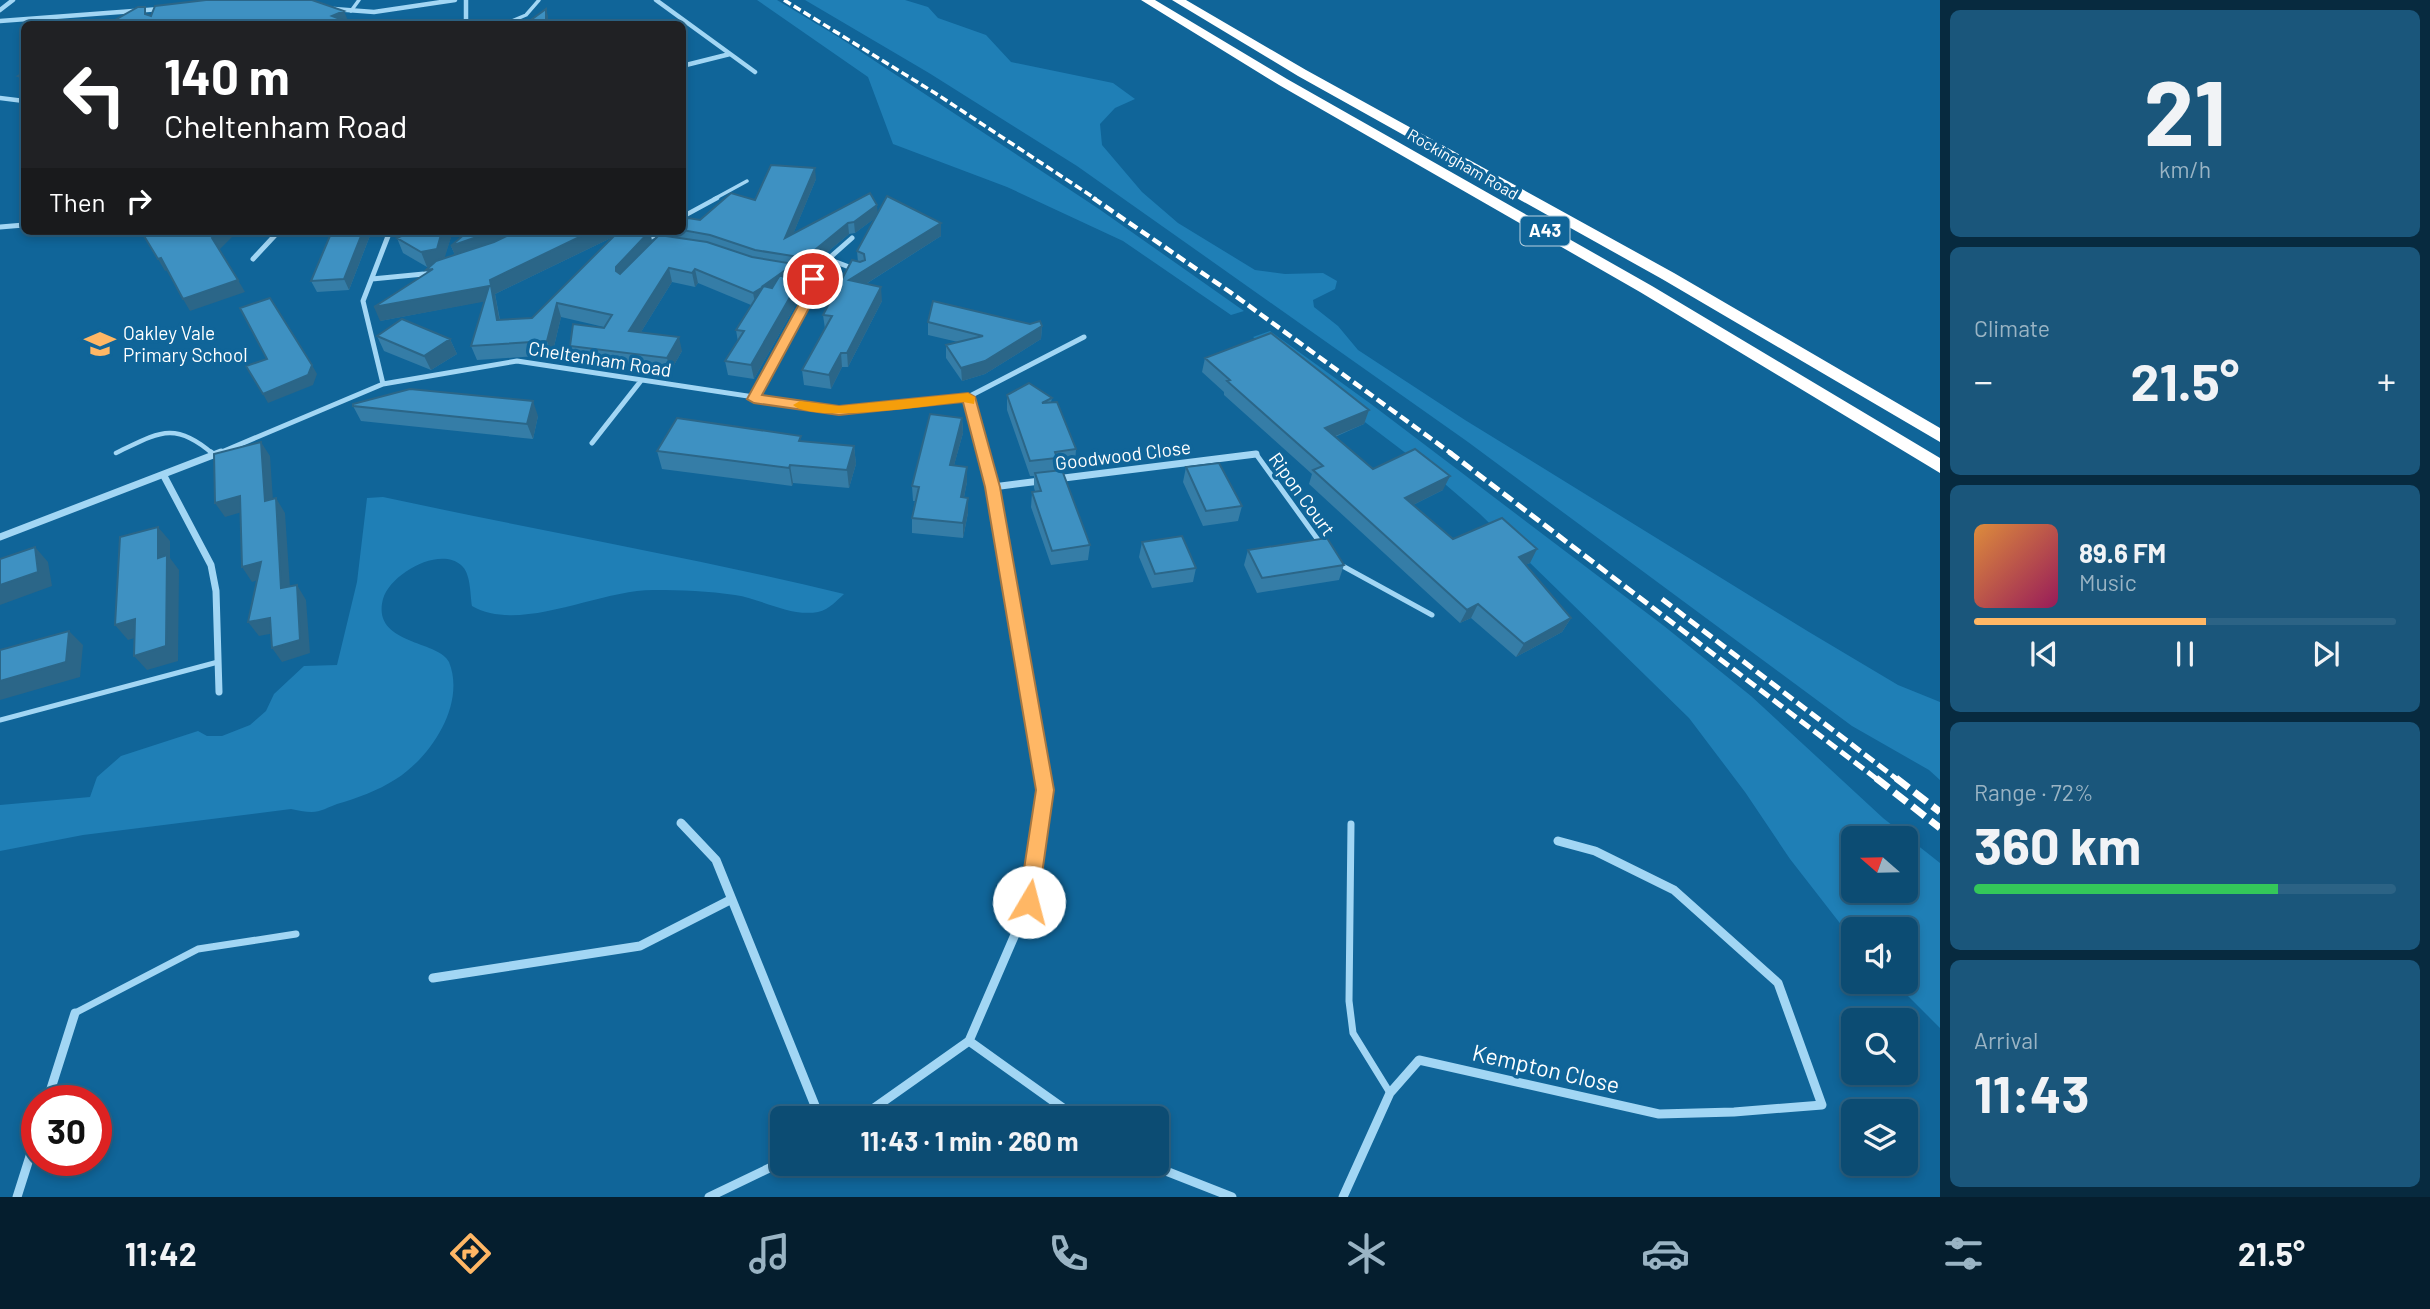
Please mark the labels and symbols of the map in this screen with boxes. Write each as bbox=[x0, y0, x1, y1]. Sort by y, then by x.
street label: Rockingham Road bbox=[1405, 124, 1522, 203]
road number: A43 bbox=[1520, 216, 1570, 246]
pin bbox=[783, 249, 843, 309]
place label: Oakley Vale Primary School bbox=[123, 321, 248, 366]
school or university icon: Oakley Vale Primary School bbox=[83, 327, 117, 361]
street label: Cheltenham Road bbox=[527, 336, 673, 381]
street label: Goodwood Close bbox=[1054, 435, 1192, 474]
street label: Ripon Court bbox=[1264, 448, 1340, 540]
north arrow bbox=[1841, 826, 1918, 903]
position arrow bbox=[992, 865, 1066, 939]
street label: Kempton Close bbox=[1470, 1037, 1623, 1099]
speed limit sign: 30 bbox=[21, 1085, 112, 1176]

